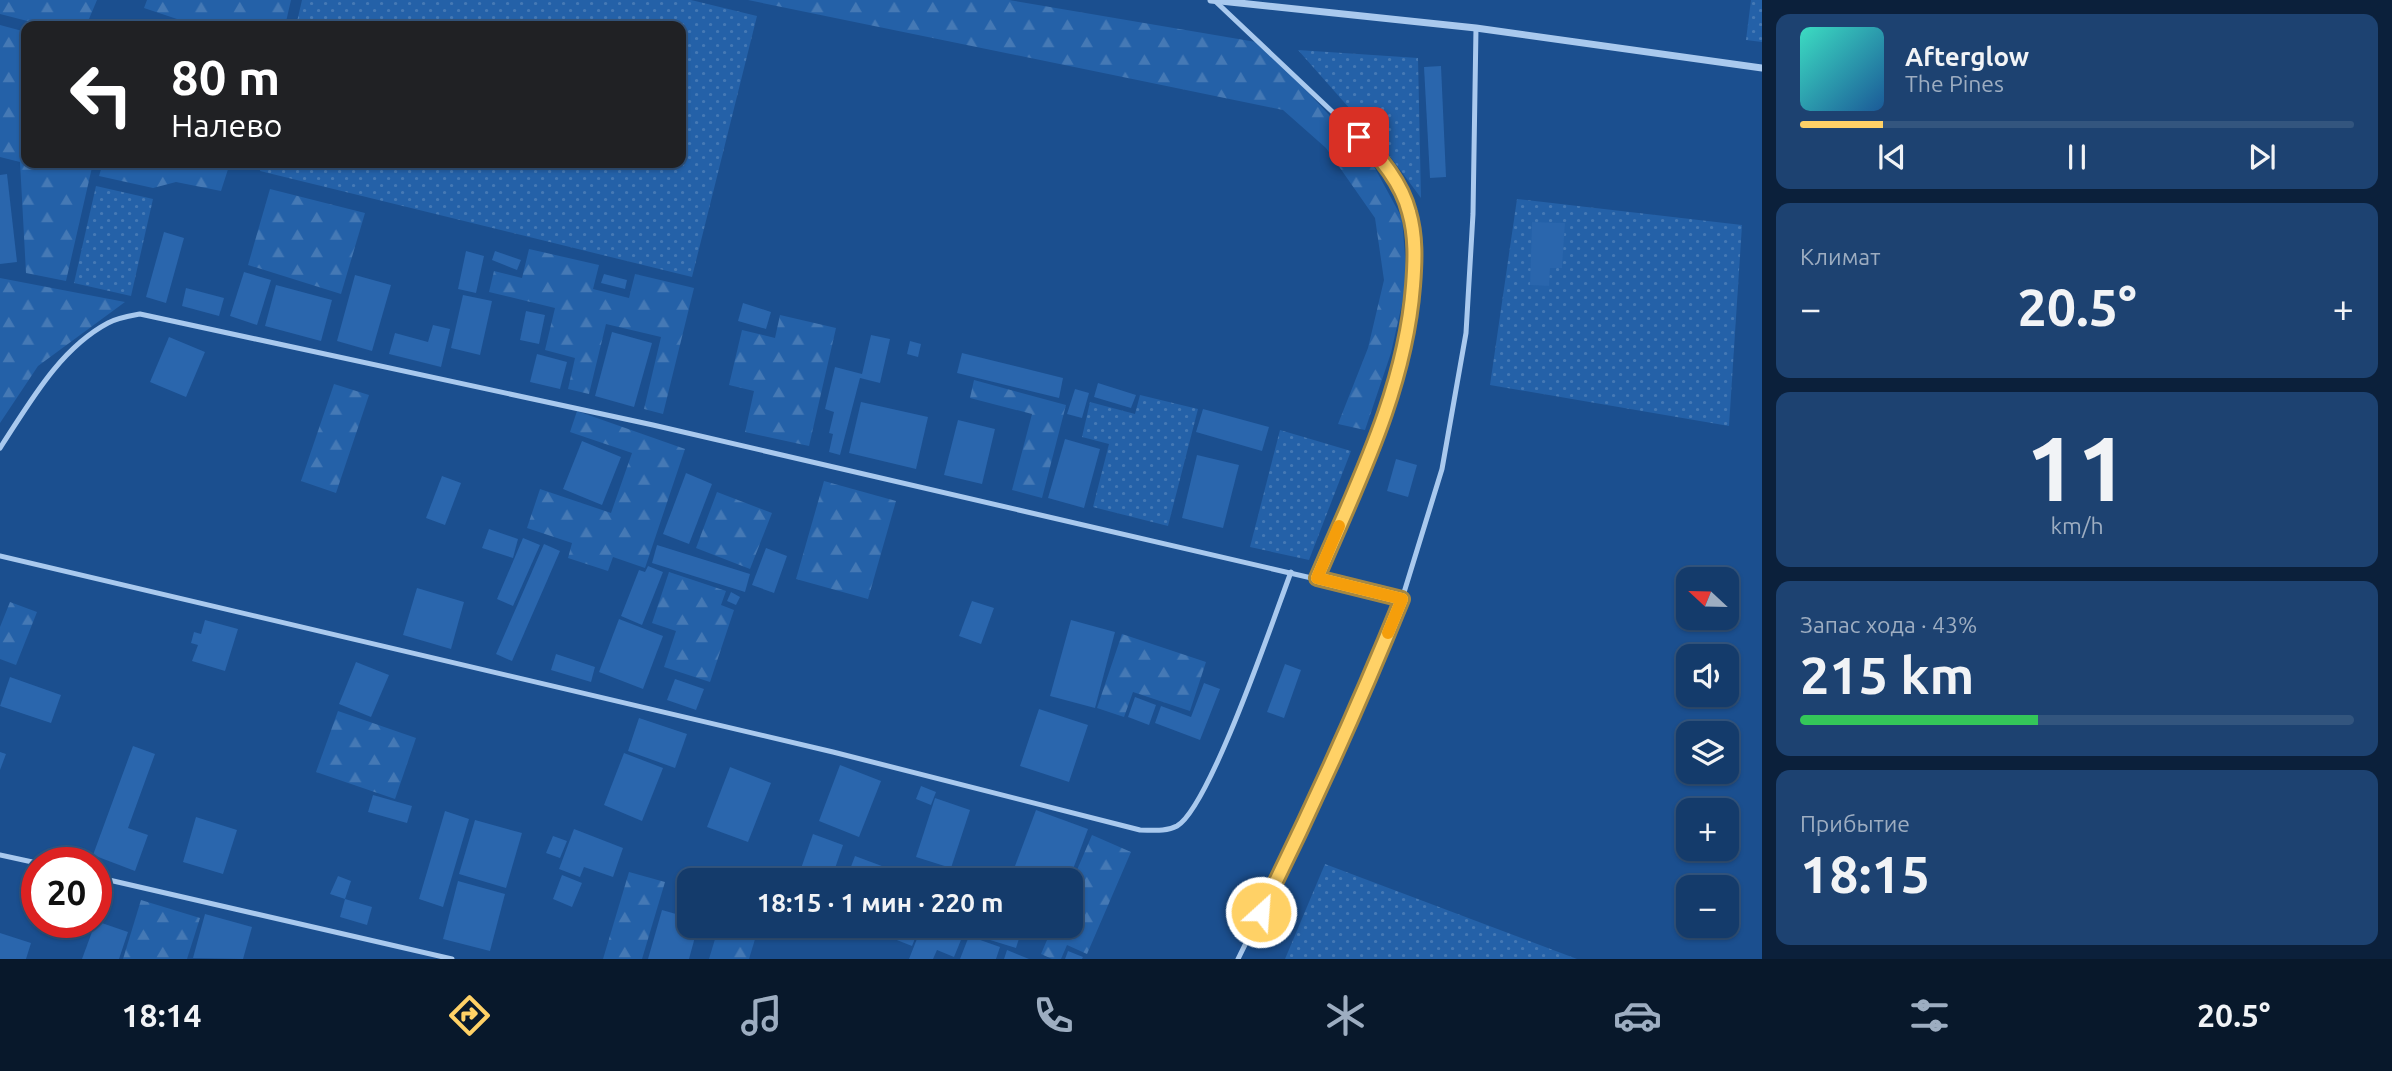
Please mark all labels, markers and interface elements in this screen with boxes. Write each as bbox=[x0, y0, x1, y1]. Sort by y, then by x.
text: Afterglow bbox=[1905, 42, 2029, 71]
icon: left bbox=[56, 49, 147, 140]
text: 80 m bbox=[171, 49, 280, 104]
text: The Pines bbox=[1905, 71, 2004, 96]
text: Налево bbox=[171, 107, 283, 143]
pin bbox=[1329, 107, 1389, 167]
icon: arrive bbox=[1340, 118, 1378, 156]
icon: previous bbox=[1873, 138, 1911, 176]
icon: pause bbox=[2058, 138, 2096, 176]
icon: next bbox=[2243, 138, 2281, 176]
text: Климат bbox=[1800, 244, 1880, 269]
text: 20.5° bbox=[2017, 278, 2137, 336]
text: − bbox=[1800, 287, 1821, 329]
text: + bbox=[2333, 287, 2354, 329]
text: 11 bbox=[2026, 416, 2128, 518]
text: km/h bbox=[2050, 513, 2104, 538]
north arrow bbox=[1676, 567, 1740, 630]
map controls bbox=[1676, 567, 1739, 938]
text: Запас хода · 43% bbox=[1800, 612, 1977, 637]
button: sound bbox=[1676, 644, 1739, 707]
text: 215 km bbox=[1800, 646, 1974, 704]
button: layers bbox=[1676, 721, 1739, 784]
button: + bbox=[1676, 798, 1739, 861]
text: Прибытие bbox=[1800, 811, 1910, 836]
text: 18:15 bbox=[1800, 845, 1930, 903]
speed limit sign: 20 bbox=[21, 847, 112, 938]
position arrow bbox=[1224, 875, 1298, 949]
button: − bbox=[1676, 875, 1739, 938]
text: 18:15 · 1 мин · 220 m bbox=[757, 888, 1003, 917]
icon: directions bbox=[445, 991, 494, 1040]
icon: music bbox=[737, 991, 786, 1040]
icon: phone bbox=[1029, 991, 1078, 1040]
icon: climate bbox=[1321, 991, 1370, 1040]
icon: car bbox=[1613, 991, 1662, 1040]
icon: filters bbox=[1905, 991, 1954, 1040]
text: 18:14 bbox=[122, 997, 202, 1033]
text: 20.5° bbox=[2197, 997, 2270, 1033]

